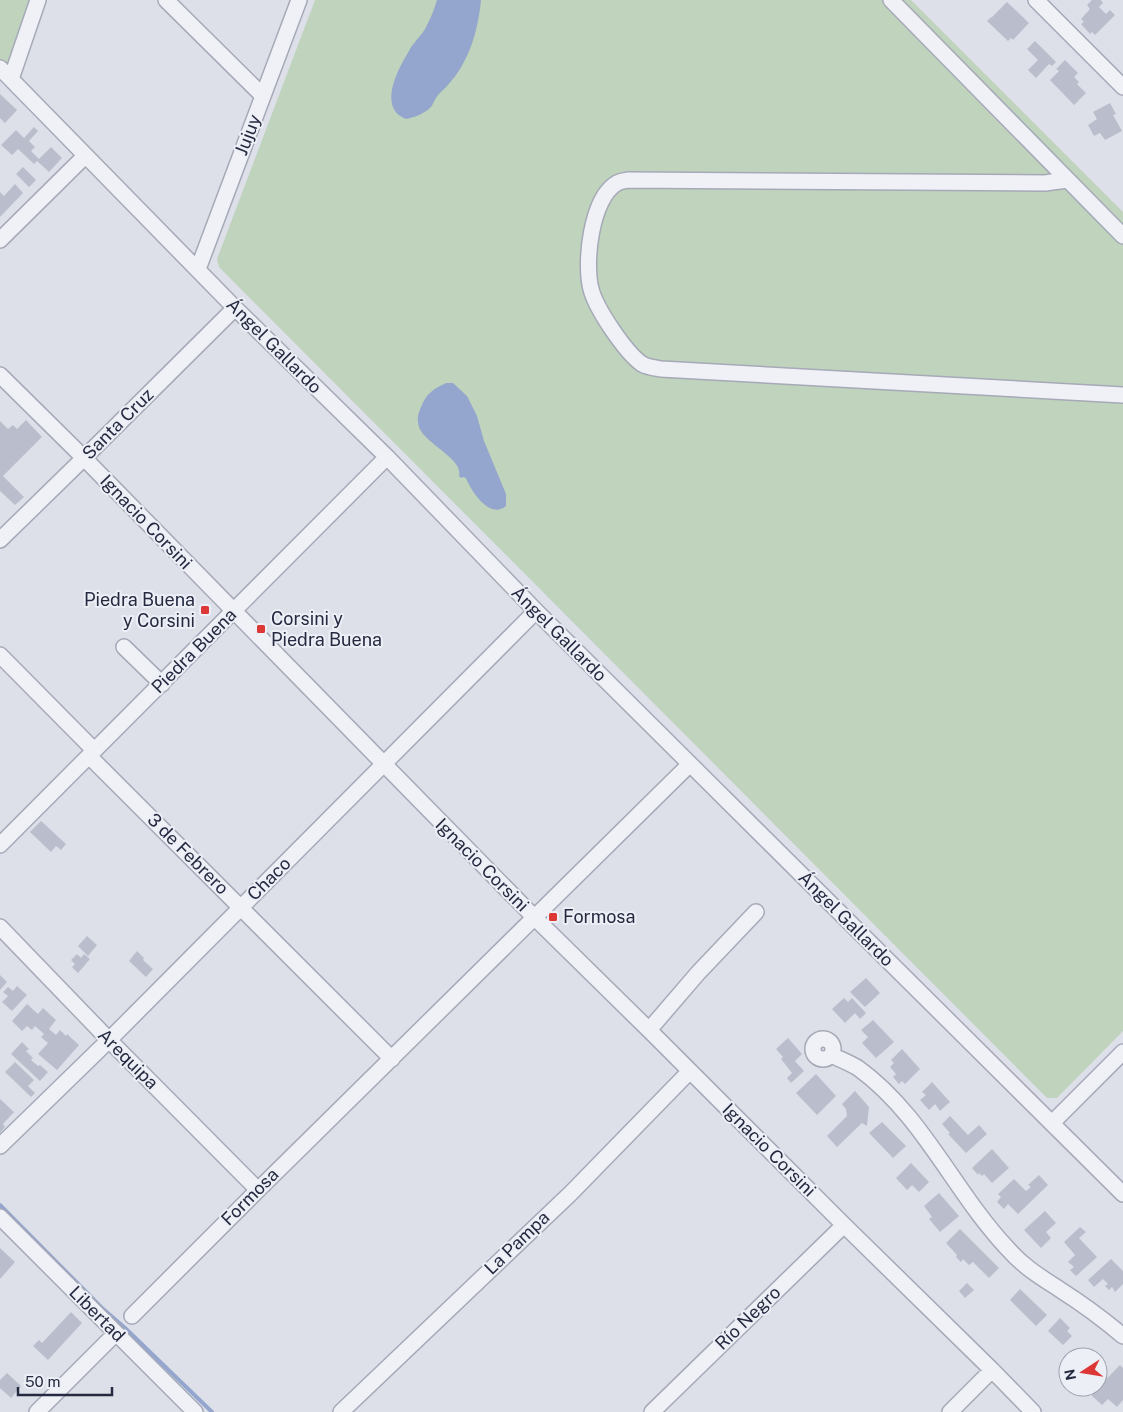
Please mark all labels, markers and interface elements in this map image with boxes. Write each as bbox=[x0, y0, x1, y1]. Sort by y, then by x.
street label: Jujuy bbox=[230, 111, 265, 158]
street label: Ángel Gallardo bbox=[223, 293, 327, 397]
street label: Santa Cruz bbox=[78, 384, 158, 464]
street label: Ignacio Corsini bbox=[96, 470, 197, 573]
street label: Ángel Gallardo bbox=[508, 581, 612, 685]
place label: Piedra Buena y Corsini bbox=[84, 589, 195, 631]
street label: Piedra Buena bbox=[147, 604, 240, 697]
marker: Piedra Buena y Corsini bbox=[199, 604, 211, 616]
place label: Corsini y Piedra Buena bbox=[271, 608, 382, 650]
marker: Corsini y Piedra Buena bbox=[255, 623, 267, 635]
street label: 3 de Febrero bbox=[143, 809, 233, 899]
street label: Ignacio Corsini bbox=[431, 814, 533, 916]
street label: Chaco bbox=[243, 853, 295, 905]
street label: Ángel Gallardo bbox=[795, 866, 899, 970]
place label: Formosa bbox=[563, 906, 635, 927]
marker: Formosa bbox=[547, 911, 559, 923]
street label: Arequipa bbox=[94, 1024, 163, 1093]
street label: Ignacio Corsini bbox=[718, 1099, 820, 1201]
street label: Formosa bbox=[217, 1164, 283, 1230]
street label: La Pampa bbox=[480, 1207, 553, 1279]
street label: Libertad bbox=[65, 1281, 130, 1346]
street label: Río Negro bbox=[711, 1281, 785, 1354]
north arrow bbox=[1058, 1347, 1108, 1397]
scale bar bbox=[18, 1364, 111, 1396]
text: N bbox=[1061, 1368, 1079, 1382]
text: 50 m bbox=[25, 1373, 60, 1390]

